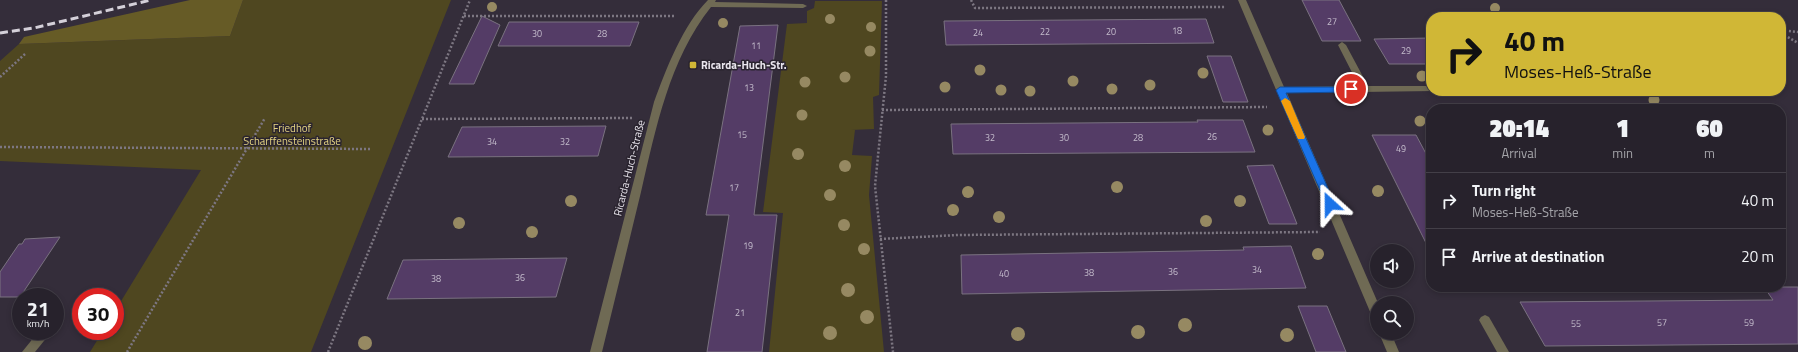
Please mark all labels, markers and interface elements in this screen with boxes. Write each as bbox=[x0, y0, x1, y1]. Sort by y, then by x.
house number: 27 bbox=[1327, 15, 1337, 28]
text: 40 m bbox=[1504, 19, 1565, 62]
house number: 18 bbox=[1172, 24, 1182, 37]
house number: 22 bbox=[1040, 25, 1050, 38]
house number: 20 bbox=[1106, 25, 1116, 38]
house number: 24 bbox=[973, 26, 983, 39]
house number: 30 bbox=[532, 27, 542, 40]
house number: 28 bbox=[597, 27, 607, 40]
icon: right bbox=[1438, 28, 1490, 80]
house number: 11 bbox=[751, 39, 761, 52]
house number: 29 bbox=[1401, 44, 1411, 57]
place label: Ricarda-Huch-Str. bbox=[701, 57, 787, 73]
text: Moses-Heß-Straße bbox=[1504, 58, 1652, 85]
marker: Ricarda-Huch-Str. bbox=[688, 60, 698, 70]
pin bbox=[1334, 72, 1368, 106]
icon: arrive bbox=[1340, 78, 1362, 100]
house number: 13 bbox=[744, 81, 754, 94]
text: 20:14 bbox=[1489, 110, 1549, 146]
text: 1 bbox=[1616, 110, 1629, 146]
text: 60 bbox=[1696, 110, 1723, 146]
street label: Ricarda-Huch-Straße bbox=[609, 118, 649, 218]
park label: Friedhof Scharffensteinstraße bbox=[243, 120, 341, 149]
house number: 15 bbox=[737, 128, 747, 141]
house number: 26 bbox=[1207, 130, 1217, 143]
house number: 32 bbox=[985, 131, 995, 144]
house number: 30 bbox=[1059, 131, 1069, 144]
house number: 28 bbox=[1133, 131, 1143, 144]
house number: 34 bbox=[487, 135, 497, 148]
house number: 32 bbox=[560, 135, 570, 148]
house number: 49 bbox=[1396, 142, 1406, 155]
text: Arrival bbox=[1502, 143, 1537, 163]
text: min bbox=[1612, 143, 1633, 163]
text: m bbox=[1704, 143, 1715, 163]
text: Turn right bbox=[1472, 179, 1536, 202]
house number: 17 bbox=[729, 181, 739, 194]
position arrow bbox=[1309, 183, 1351, 225]
text: 40 m bbox=[1741, 189, 1774, 212]
icon: right bbox=[1438, 190, 1460, 212]
text: Moses-Heß-Straße bbox=[1472, 202, 1579, 222]
house number: 19 bbox=[743, 239, 753, 252]
map controls bbox=[1370, 244, 1414, 340]
button: sound bbox=[1370, 244, 1414, 288]
text: Arrive at destination bbox=[1472, 245, 1605, 268]
text: 20 m bbox=[1741, 245, 1774, 268]
icon: arrive bbox=[1438, 246, 1460, 268]
house number: 34 bbox=[1252, 263, 1262, 276]
house number: 36 bbox=[1168, 265, 1178, 278]
house number: 38 bbox=[1084, 266, 1094, 279]
house number: 40 bbox=[999, 267, 1009, 280]
house number: 36 bbox=[515, 271, 525, 284]
house number: 38 bbox=[431, 272, 441, 285]
speed limit sign: 30 bbox=[72, 288, 124, 340]
text: 21 bbox=[27, 293, 49, 324]
button: search bbox=[1370, 296, 1414, 340]
house number: 21 bbox=[735, 306, 745, 319]
text: km/h bbox=[27, 316, 49, 331]
house number: 57 bbox=[1657, 316, 1667, 329]
house number: 59 bbox=[1744, 316, 1754, 329]
house number: 55 bbox=[1571, 317, 1581, 330]

